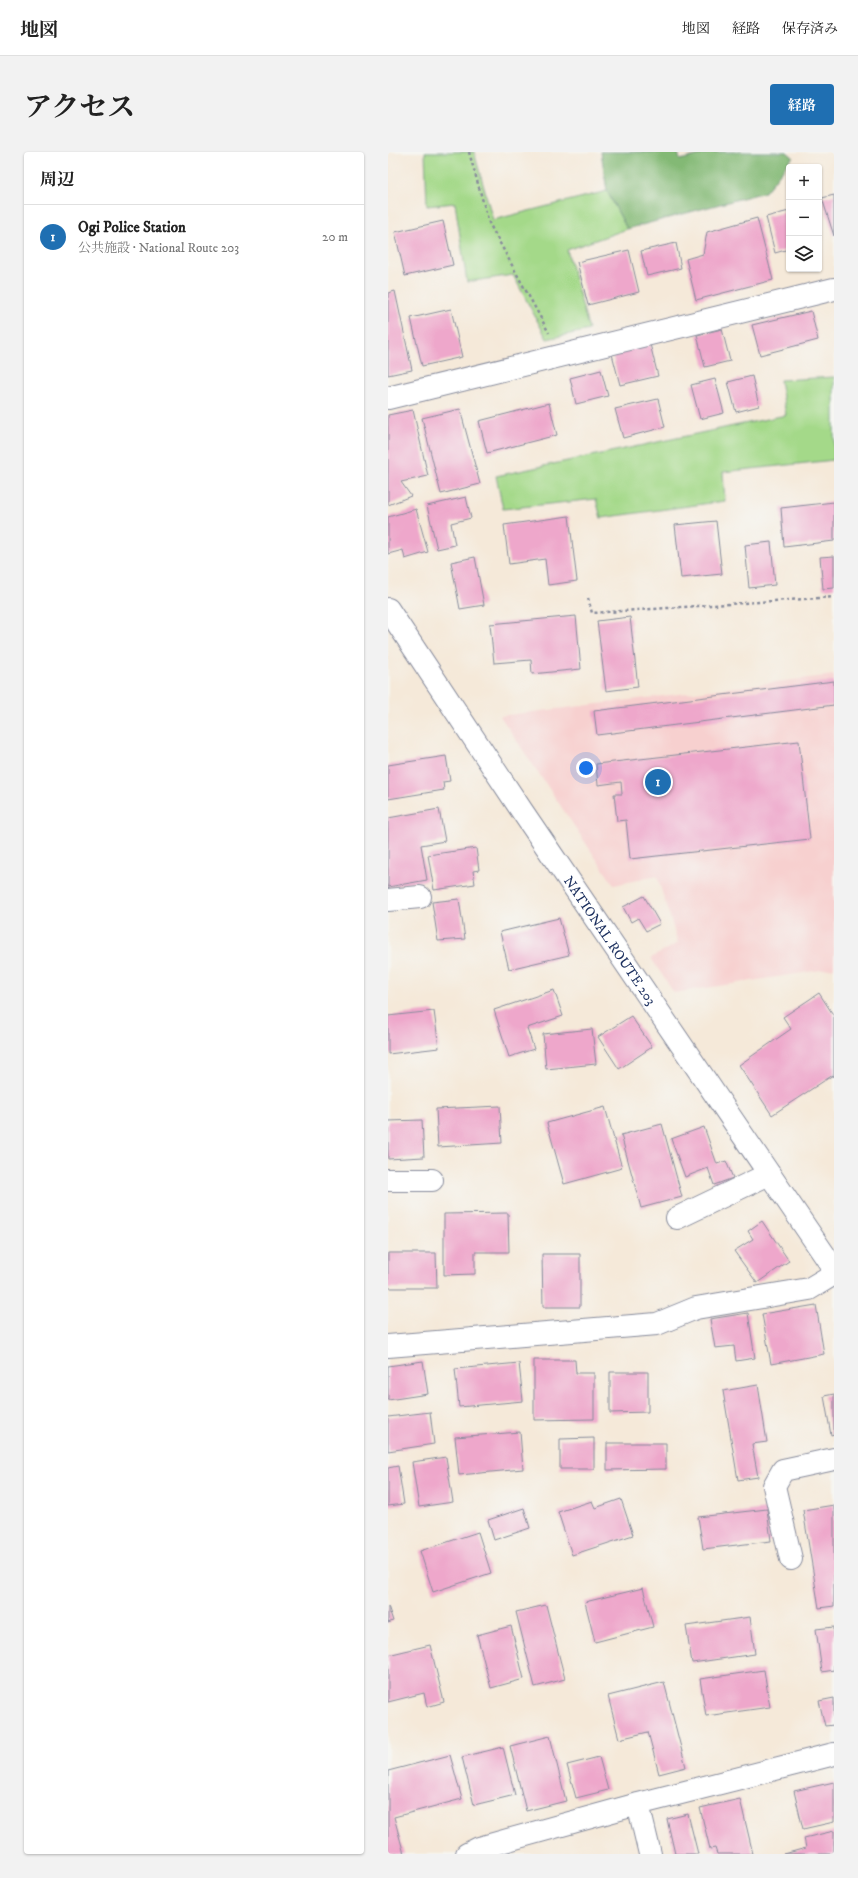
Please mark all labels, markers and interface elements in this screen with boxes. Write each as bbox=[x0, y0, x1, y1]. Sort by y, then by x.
text: 地図 bbox=[20, 19, 58, 42]
text: 地図 bbox=[682, 20, 710, 38]
text: 経路 bbox=[732, 20, 760, 38]
text: 保存済み bbox=[782, 20, 838, 38]
button: 経路 bbox=[770, 84, 834, 125]
text: アクセス bbox=[24, 90, 135, 125]
map controls bbox=[786, 164, 822, 272]
button: + bbox=[786, 164, 822, 200]
text: 周辺 bbox=[40, 169, 74, 191]
button: − bbox=[786, 200, 822, 236]
text: Ogi Police Station bbox=[78, 218, 186, 237]
text: 1 bbox=[51, 229, 55, 245]
text: 20 m bbox=[322, 229, 348, 245]
button: layers bbox=[786, 236, 822, 272]
text: 公共施設 · National Route 203 bbox=[78, 240, 239, 256]
your location bbox=[576, 758, 596, 778]
pin: 1 bbox=[645, 767, 671, 797]
street label: NATIONAL ROUTE 203 bbox=[559, 873, 660, 1009]

